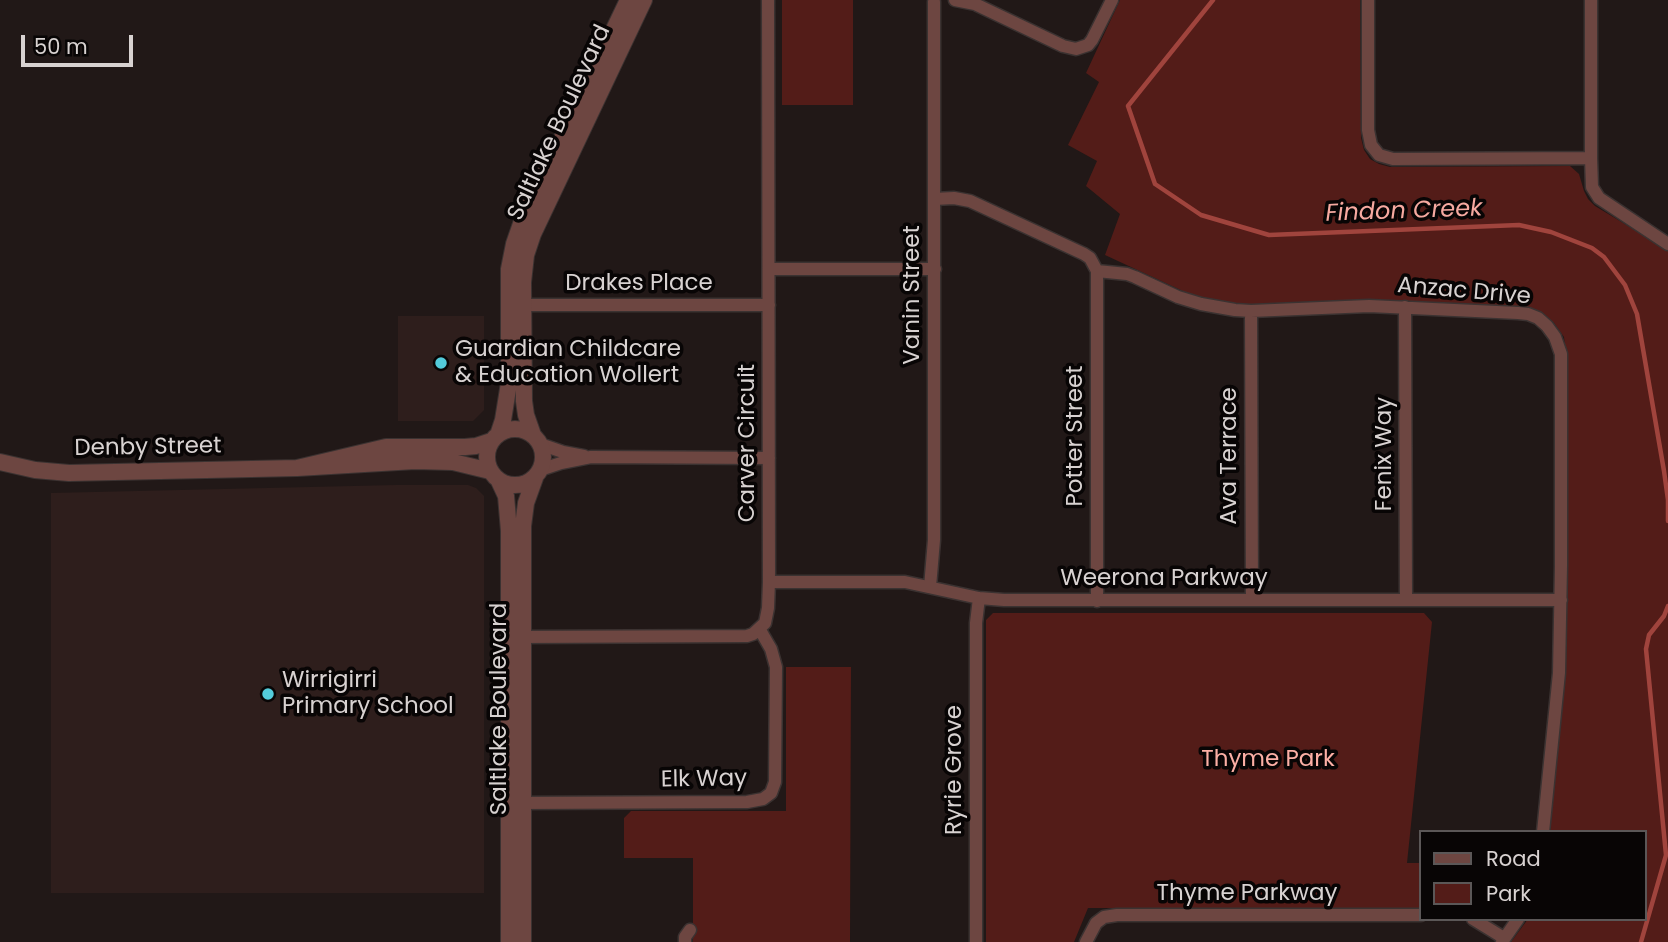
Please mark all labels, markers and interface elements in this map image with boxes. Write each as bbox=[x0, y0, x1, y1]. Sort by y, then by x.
scale bar bbox=[24, 21, 136, 65]
street label: Saltlake Boulevard bbox=[503, 21, 617, 225]
text: 50 m bbox=[34, 32, 88, 61]
water label: Findon Creek bbox=[1325, 195, 1483, 229]
street label: Vanin Street bbox=[899, 225, 927, 365]
street label: Drakes Place bbox=[565, 270, 713, 298]
street label: Anzac Drive bbox=[1396, 272, 1532, 312]
place label: Guardian Childcare & Education Wollert bbox=[455, 336, 681, 390]
marker: Guardian Childcare & Education Wollert bbox=[433, 355, 449, 371]
street label: Carver Circuit bbox=[734, 364, 762, 522]
street label: Potter Street bbox=[1062, 365, 1090, 507]
street label: Ava Terrace bbox=[1216, 387, 1244, 525]
street label: Fenix Way bbox=[1371, 397, 1399, 511]
street label: Denby Street bbox=[74, 433, 222, 463]
street label: Weerona Parkway bbox=[1060, 565, 1268, 593]
street label: Saltlake Boulevard bbox=[486, 603, 514, 815]
place label: Wirrigirri Primary School bbox=[282, 667, 454, 721]
marker: Wirrigirri Primary School bbox=[260, 686, 276, 702]
street label: Ryrie Grove bbox=[941, 705, 969, 835]
park label: Thyme Park bbox=[1201, 746, 1335, 774]
street label: Elk Way bbox=[661, 765, 747, 795]
legend bbox=[1420, 830, 1647, 921]
text: Road bbox=[1486, 844, 1541, 873]
text: Park bbox=[1486, 879, 1531, 908]
street label: Thyme Parkway bbox=[1157, 880, 1337, 908]

